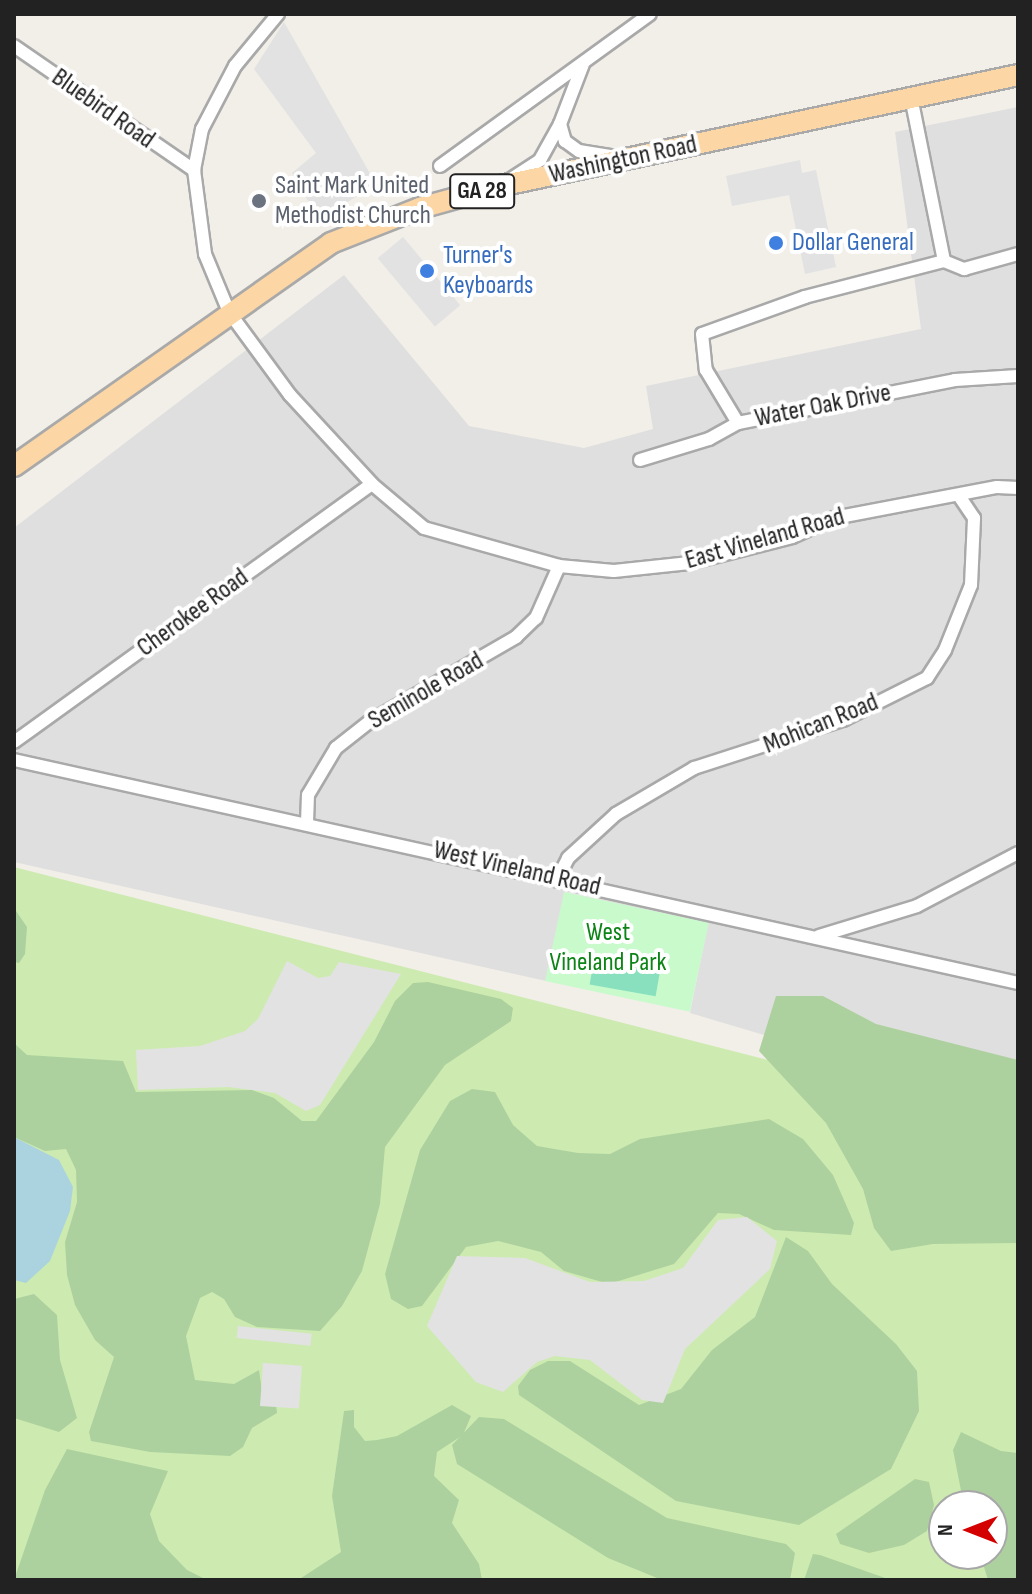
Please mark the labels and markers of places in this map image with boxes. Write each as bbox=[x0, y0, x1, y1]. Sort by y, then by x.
place label: Saint Mark United Methodist Church bbox=[275, 170, 431, 232]
marker: Saint Mark United Methodist Church bbox=[250, 192, 268, 210]
place label: Dollar General bbox=[792, 227, 914, 259]
marker: Dollar General bbox=[767, 234, 785, 252]
place label: Turner's Keyboards bbox=[443, 240, 533, 302]
marker: Turner's Keyboards bbox=[418, 262, 436, 280]

